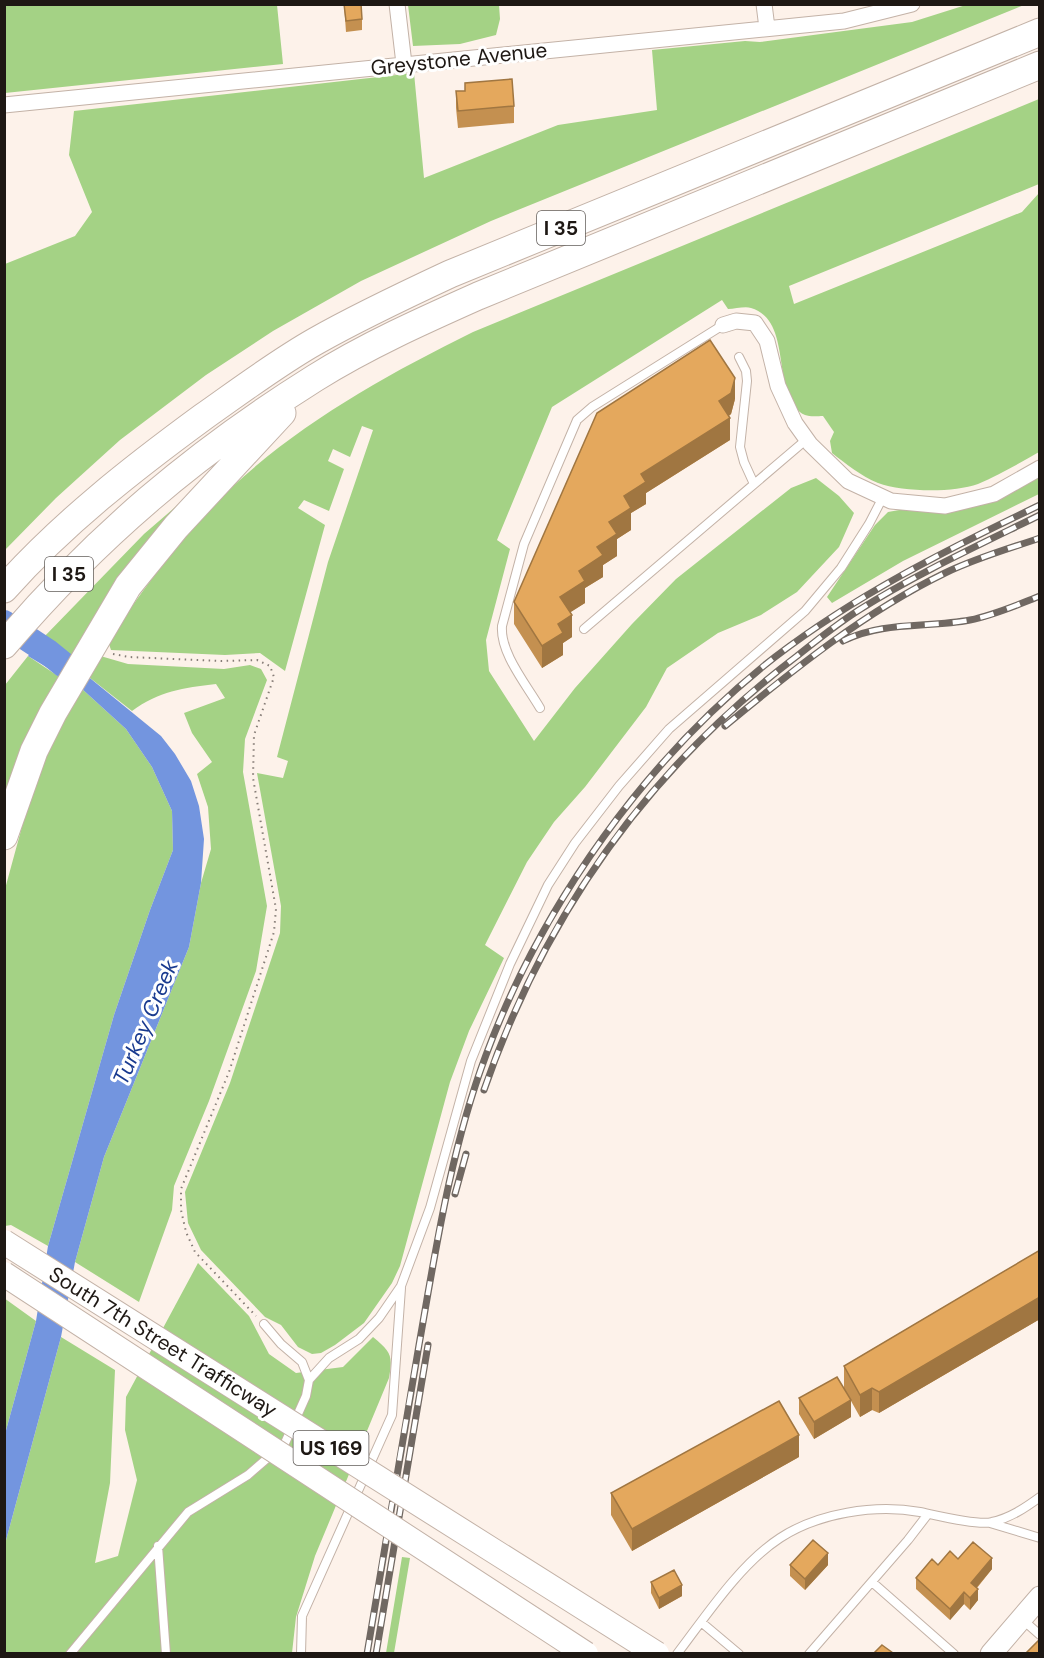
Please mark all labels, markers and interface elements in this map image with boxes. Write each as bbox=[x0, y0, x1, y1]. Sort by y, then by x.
street label: Greystone Avenue bbox=[369, 36, 549, 82]
road number: I 35 bbox=[537, 211, 585, 245]
road number: I 35 bbox=[45, 557, 93, 591]
water label: Turkey Creek bbox=[106, 954, 185, 1089]
street label: South 7th Street Trafficway bbox=[44, 1260, 283, 1424]
road number: US 169 bbox=[294, 1431, 368, 1465]

